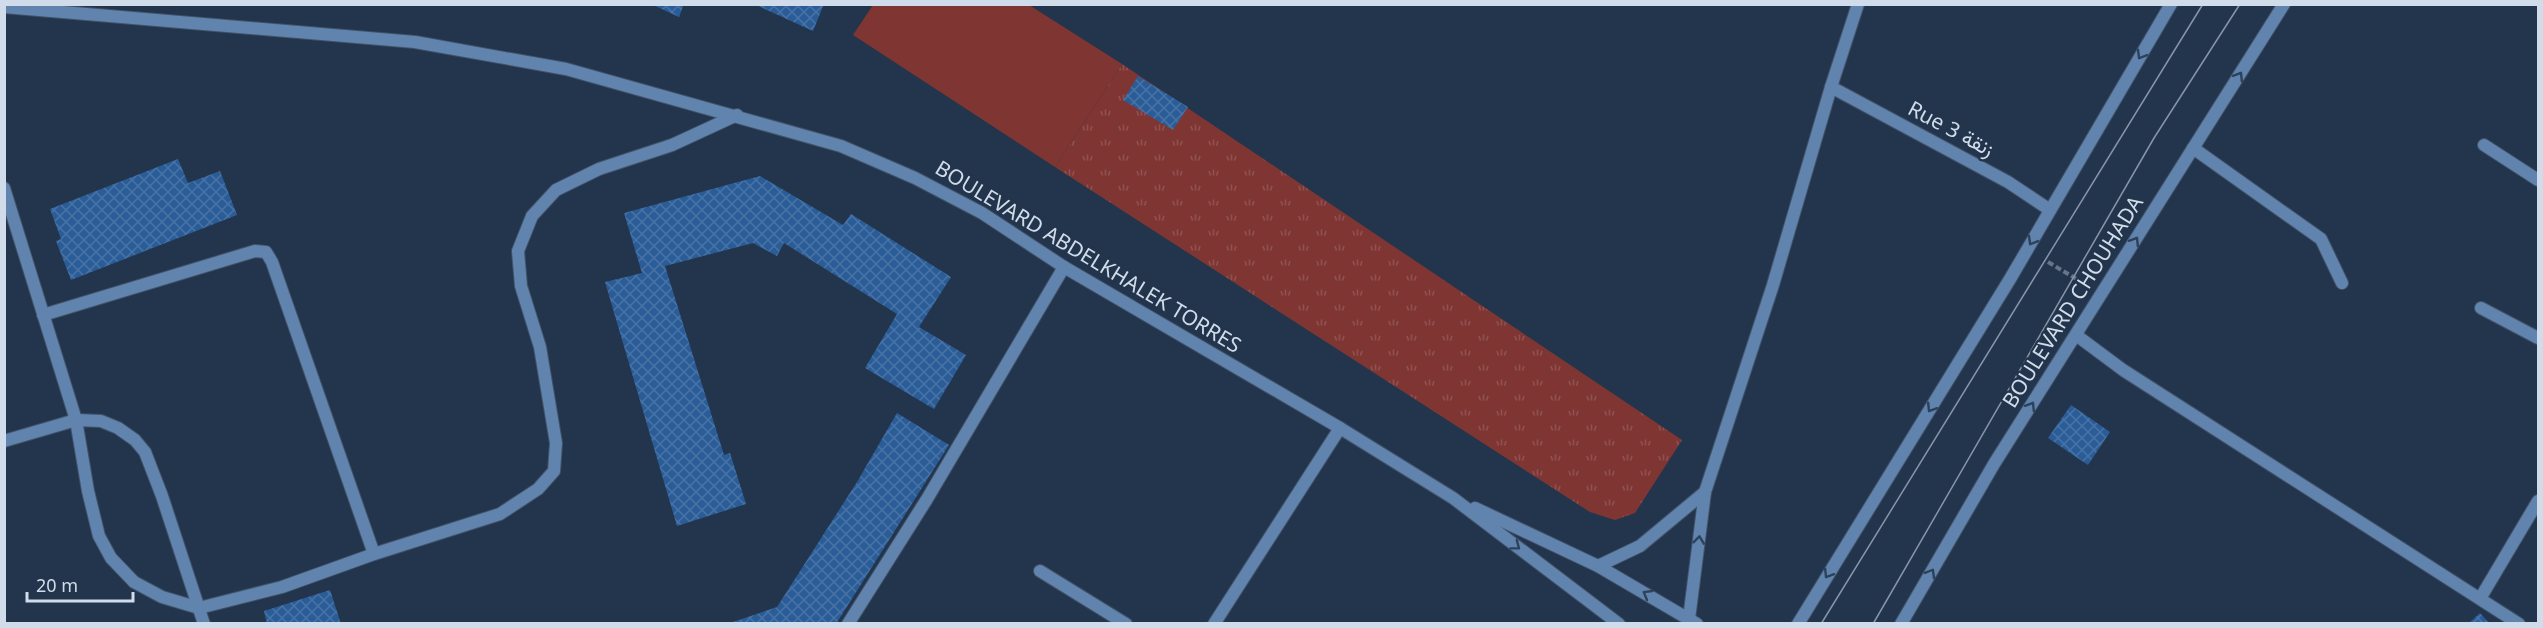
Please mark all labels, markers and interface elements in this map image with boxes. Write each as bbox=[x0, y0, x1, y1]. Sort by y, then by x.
one-way arrow bbox=[2137, 49, 2148, 59]
one-way arrow bbox=[2231, 71, 2242, 82]
street label: Rue 3 زنقة bbox=[1903, 94, 2000, 163]
street label: BOULEVARD ABDELKHALEK TORRES bbox=[930, 153, 1247, 359]
street label: BOULEVARD CHOUHADA bbox=[1995, 190, 2149, 413]
one-way arrow bbox=[2028, 235, 2039, 246]
one-way arrow bbox=[2127, 236, 2138, 247]
one-way arrow bbox=[1926, 402, 1938, 412]
one-way arrow bbox=[2024, 402, 2036, 412]
one-way arrow bbox=[1692, 535, 1705, 544]
one-way arrow bbox=[1509, 539, 1520, 550]
scale bar bbox=[27, 565, 134, 603]
one-way arrow bbox=[1824, 568, 1836, 578]
one-way arrow bbox=[1924, 569, 1935, 579]
text: 20 m bbox=[36, 573, 78, 597]
one-way arrow bbox=[1642, 590, 1653, 601]

